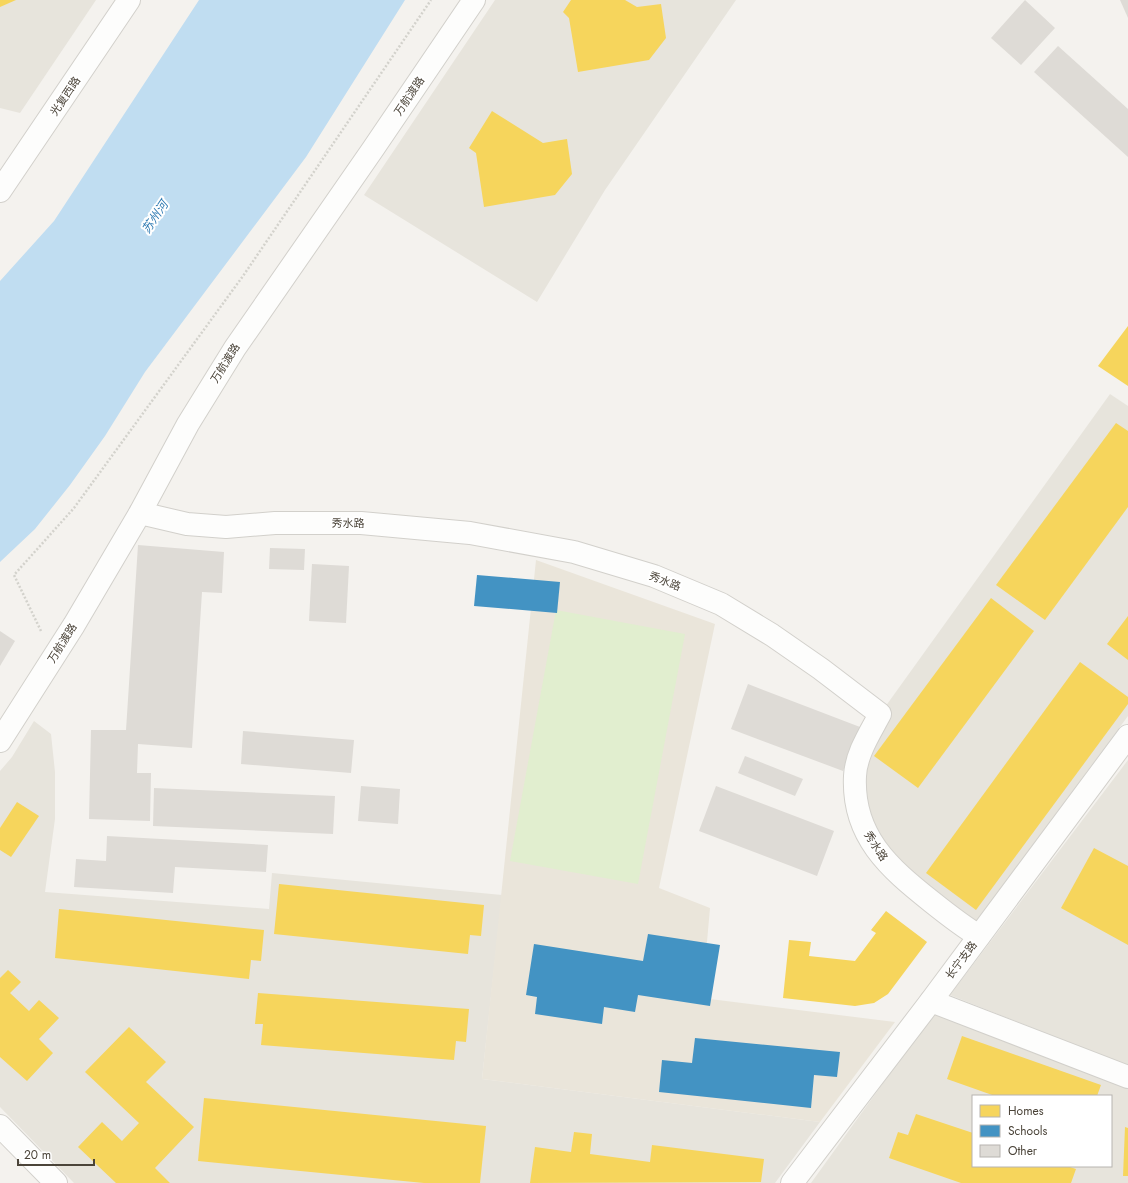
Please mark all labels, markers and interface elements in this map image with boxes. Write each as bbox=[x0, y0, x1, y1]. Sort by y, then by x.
street label: 光复西路 bbox=[46, 73, 84, 119]
street label: 万航渡路 bbox=[390, 73, 428, 119]
water label: 苏州河 bbox=[137, 195, 174, 237]
street label: 万航渡路 bbox=[207, 340, 243, 386]
street label: 秀水路 bbox=[331, 515, 365, 531]
street label: 秀水路 bbox=[647, 568, 683, 594]
street label: 万航渡路 bbox=[44, 620, 80, 666]
street label: 秀水路 bbox=[860, 828, 892, 864]
street label: 长宁支路 bbox=[941, 938, 981, 982]
legend bbox=[972, 1095, 1112, 1167]
text: Homes bbox=[1008, 1102, 1044, 1120]
text: Schools bbox=[1008, 1122, 1047, 1140]
scale bar bbox=[18, 1141, 94, 1167]
text: Other bbox=[1008, 1142, 1038, 1160]
text: 20 m bbox=[24, 1146, 51, 1164]

